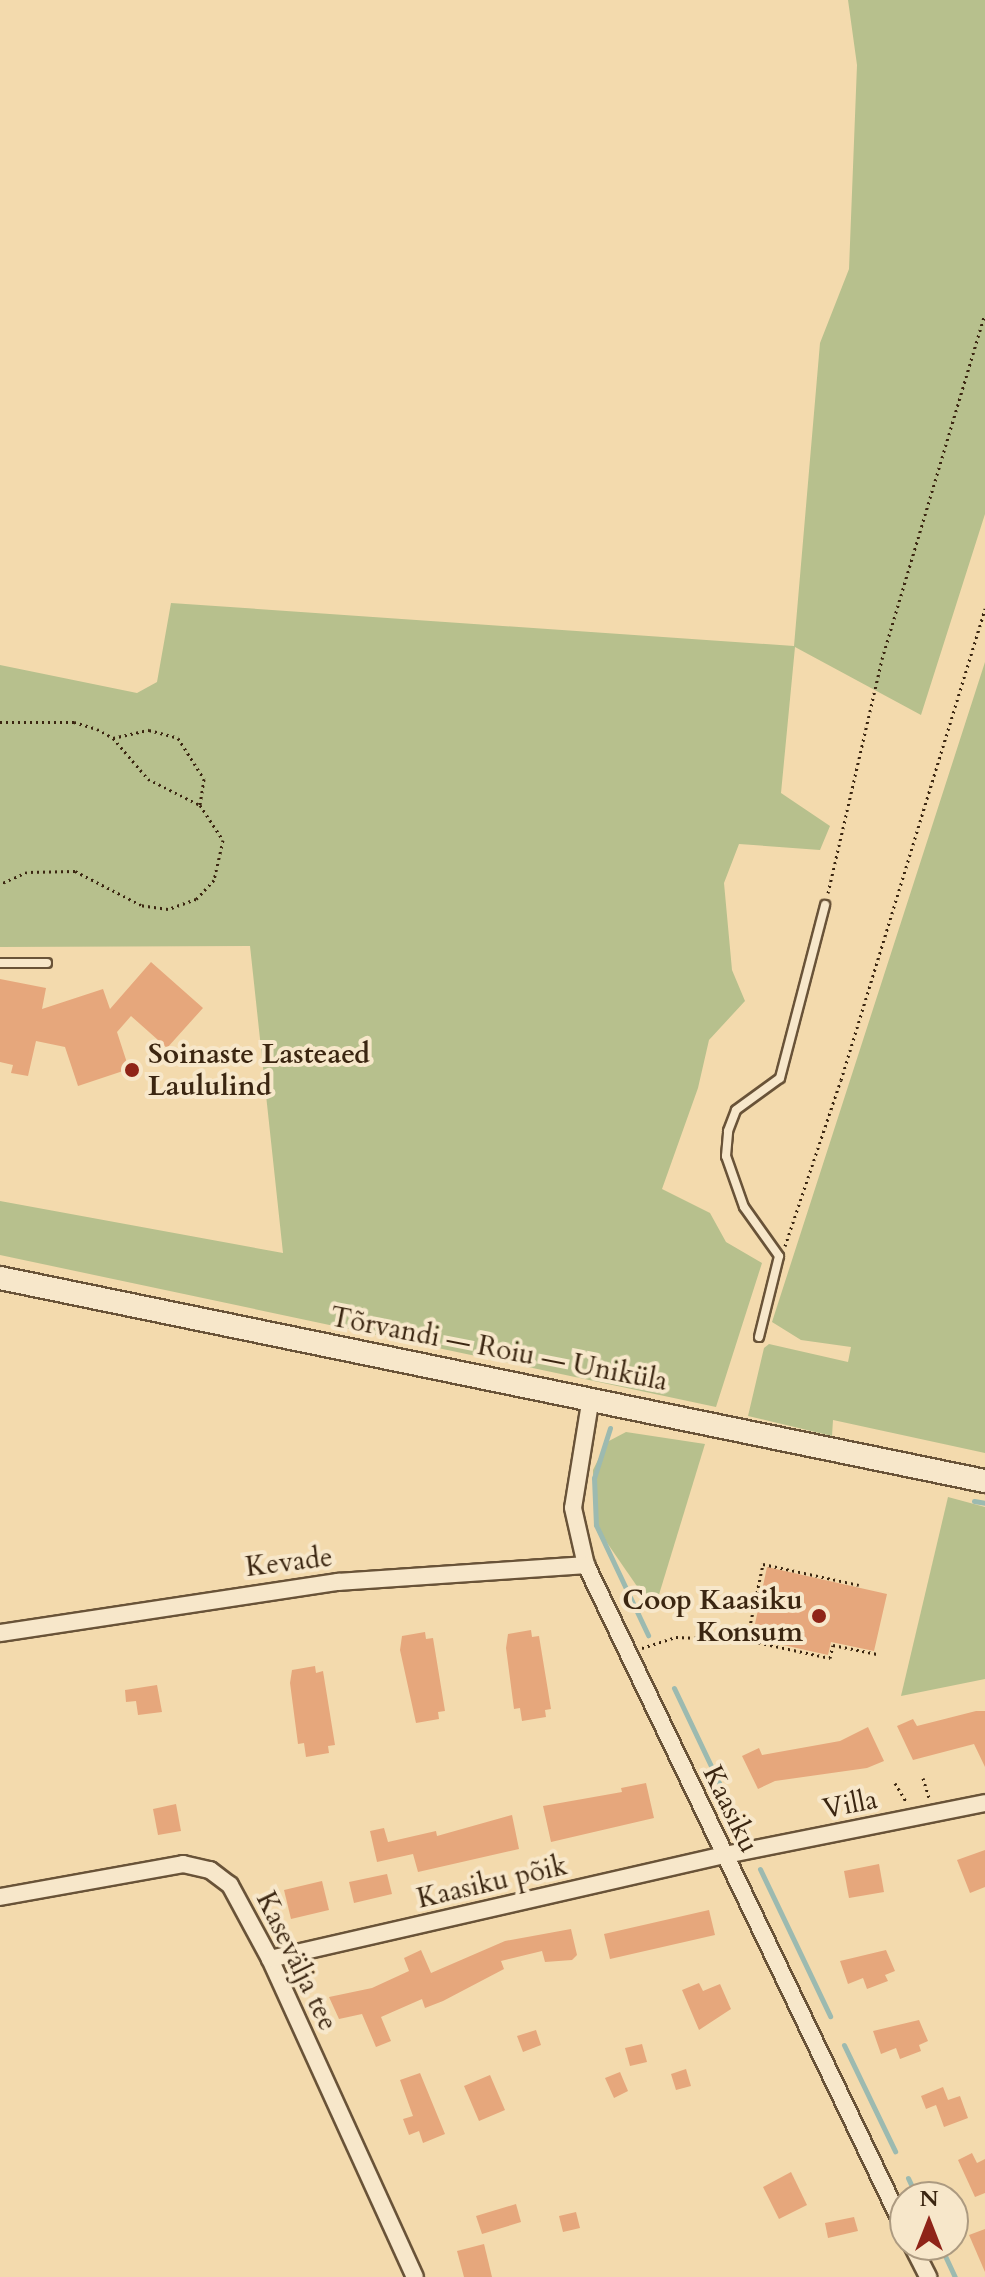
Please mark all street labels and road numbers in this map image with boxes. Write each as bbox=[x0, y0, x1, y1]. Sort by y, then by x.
street label: Tõrvandi — Roiu — Uniküla bbox=[327, 1300, 671, 1398]
street label: Kevade bbox=[244, 1540, 334, 1584]
street label: Kaasiku bbox=[696, 1760, 766, 1858]
street label: Villa bbox=[820, 1782, 880, 1826]
street label: Kaasiku põik bbox=[414, 1848, 570, 1916]
street label: Kasevälja tee bbox=[249, 1886, 345, 2036]

